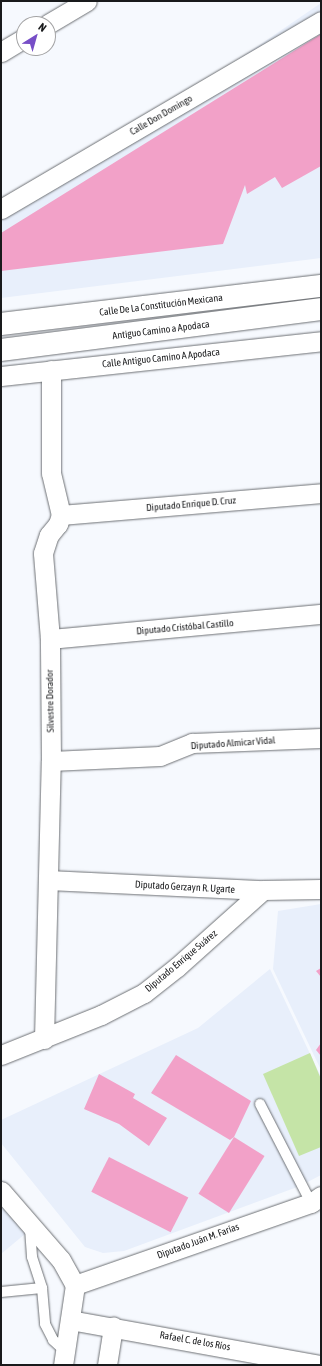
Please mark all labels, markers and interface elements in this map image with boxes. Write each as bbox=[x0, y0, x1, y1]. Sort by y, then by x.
north arrow bbox=[16, 16, 56, 56]
text: N bbox=[36, 20, 49, 34]
street label: Calle Don Domingo bbox=[128, 92, 194, 138]
street label: Calle De La Constitución Mexicana bbox=[99, 291, 223, 319]
street label: Antiguo Camino a Apodaca bbox=[112, 318, 210, 342]
street label: Calle Antiguo Camino A Apodaca bbox=[102, 346, 220, 370]
street label: Diputado Enrique D. Cruz bbox=[146, 494, 236, 514]
street label: Diputado Cristóbal Castillo bbox=[136, 617, 234, 637]
street label: Silvestre Dorador bbox=[43, 669, 57, 733]
street label: Diputado Almicar Vidal bbox=[190, 734, 276, 752]
street label: Diputado Gerzayn R. Ugarte bbox=[135, 878, 235, 896]
street label: Diputado Enrique Suárez bbox=[143, 927, 219, 995]
street label: Diputado Juán M. Farías bbox=[155, 1221, 241, 1261]
street label: Rafael C. de los Ríos bbox=[159, 1329, 231, 1353]

